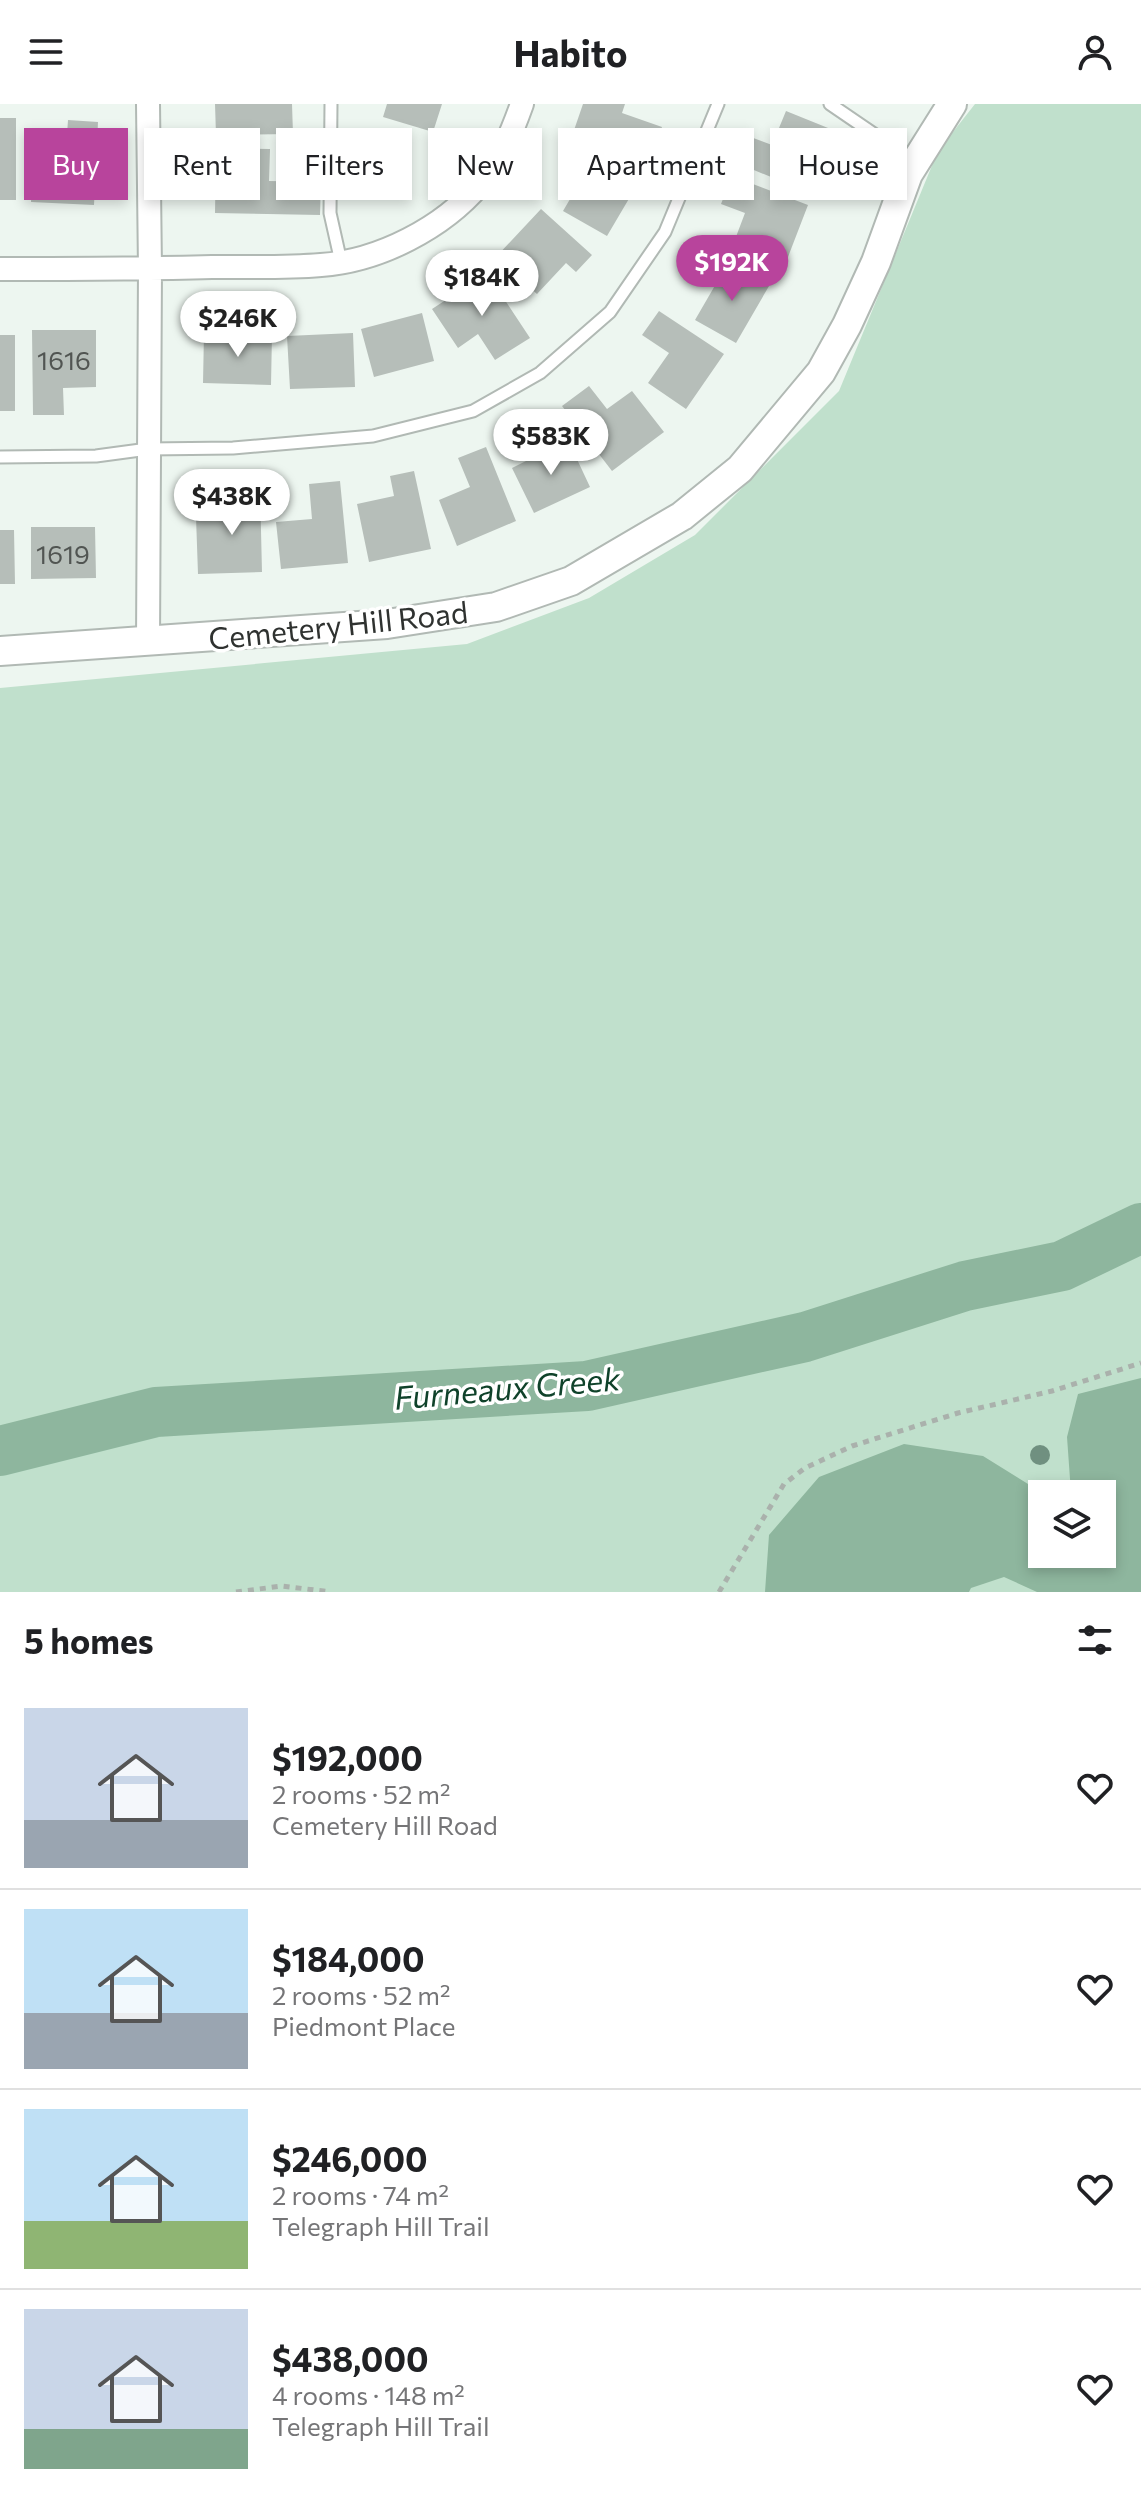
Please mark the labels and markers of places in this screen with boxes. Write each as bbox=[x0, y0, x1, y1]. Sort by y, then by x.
pin: $192K bbox=[676, 235, 788, 303]
pin: $184K bbox=[426, 250, 538, 318]
pin: $246K bbox=[182, 291, 294, 359]
pin: $583K bbox=[495, 409, 607, 477]
pin: $438K bbox=[176, 469, 288, 537]

